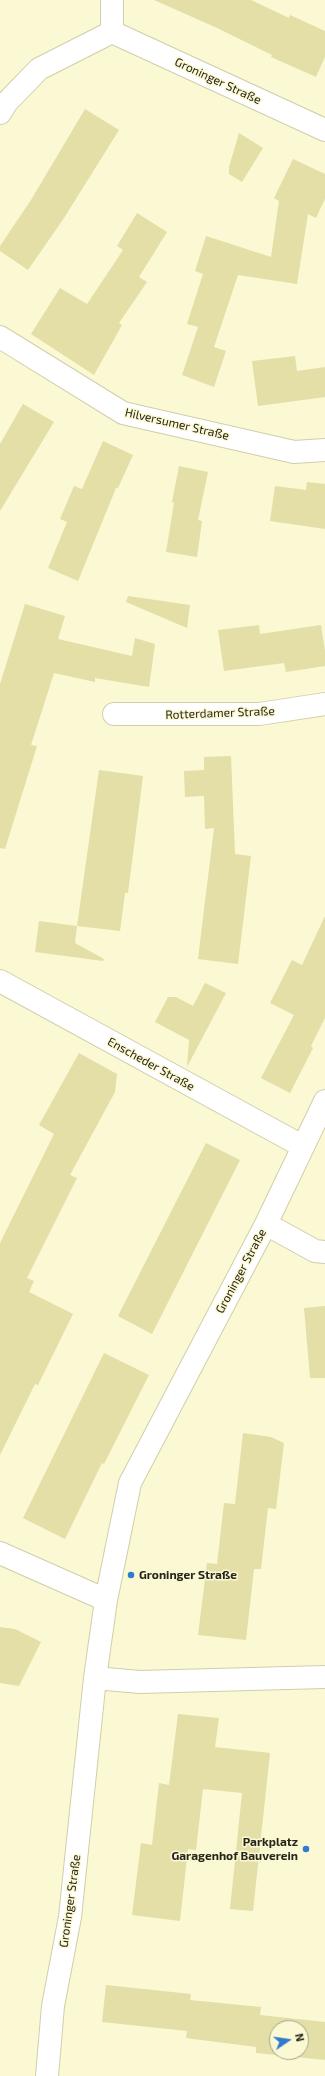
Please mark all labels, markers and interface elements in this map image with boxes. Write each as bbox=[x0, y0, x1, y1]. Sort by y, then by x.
street label: Groninger Straße bbox=[173, 55, 263, 107]
street label: Hilversumer Straße bbox=[124, 405, 230, 443]
street label: Rotterdamer Straße bbox=[165, 704, 275, 722]
street label: Enscheder Straße bbox=[105, 1034, 197, 1094]
street label: Groninger Straße bbox=[213, 1226, 269, 1316]
place label: Groninger Straße bbox=[139, 1568, 237, 1582]
marker: Groninger Straße bbox=[126, 1570, 136, 1580]
place label: Parkplatz Garagenhof Bauverein bbox=[171, 1835, 298, 1863]
marker: Parkplatz Garagenhof Bauverein bbox=[301, 1844, 311, 1854]
street label: Groninger Straße bbox=[56, 1854, 84, 1948]
north arrow bbox=[269, 2020, 309, 2060]
text: N bbox=[293, 2032, 307, 2043]

